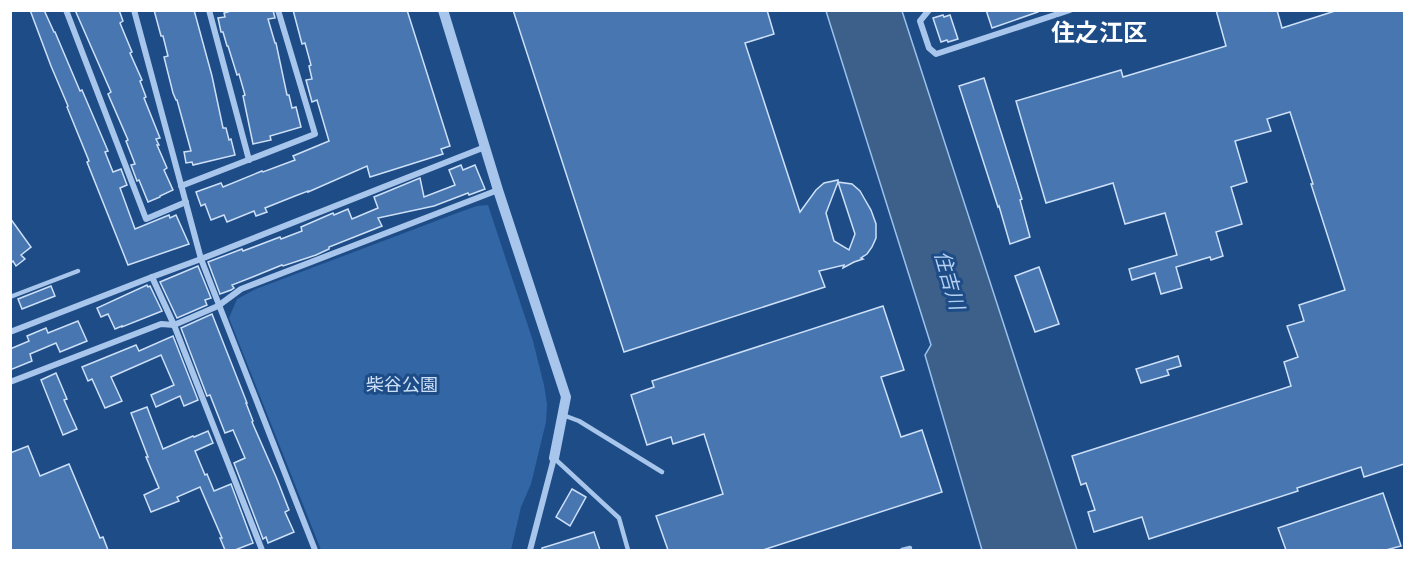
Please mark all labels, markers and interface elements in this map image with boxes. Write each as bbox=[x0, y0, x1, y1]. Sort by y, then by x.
district label: 住之江区 bbox=[1051, 19, 1147, 46]
water label: 住吉川 bbox=[931, 248, 970, 314]
park label: 柴谷公園 bbox=[366, 374, 438, 395]

